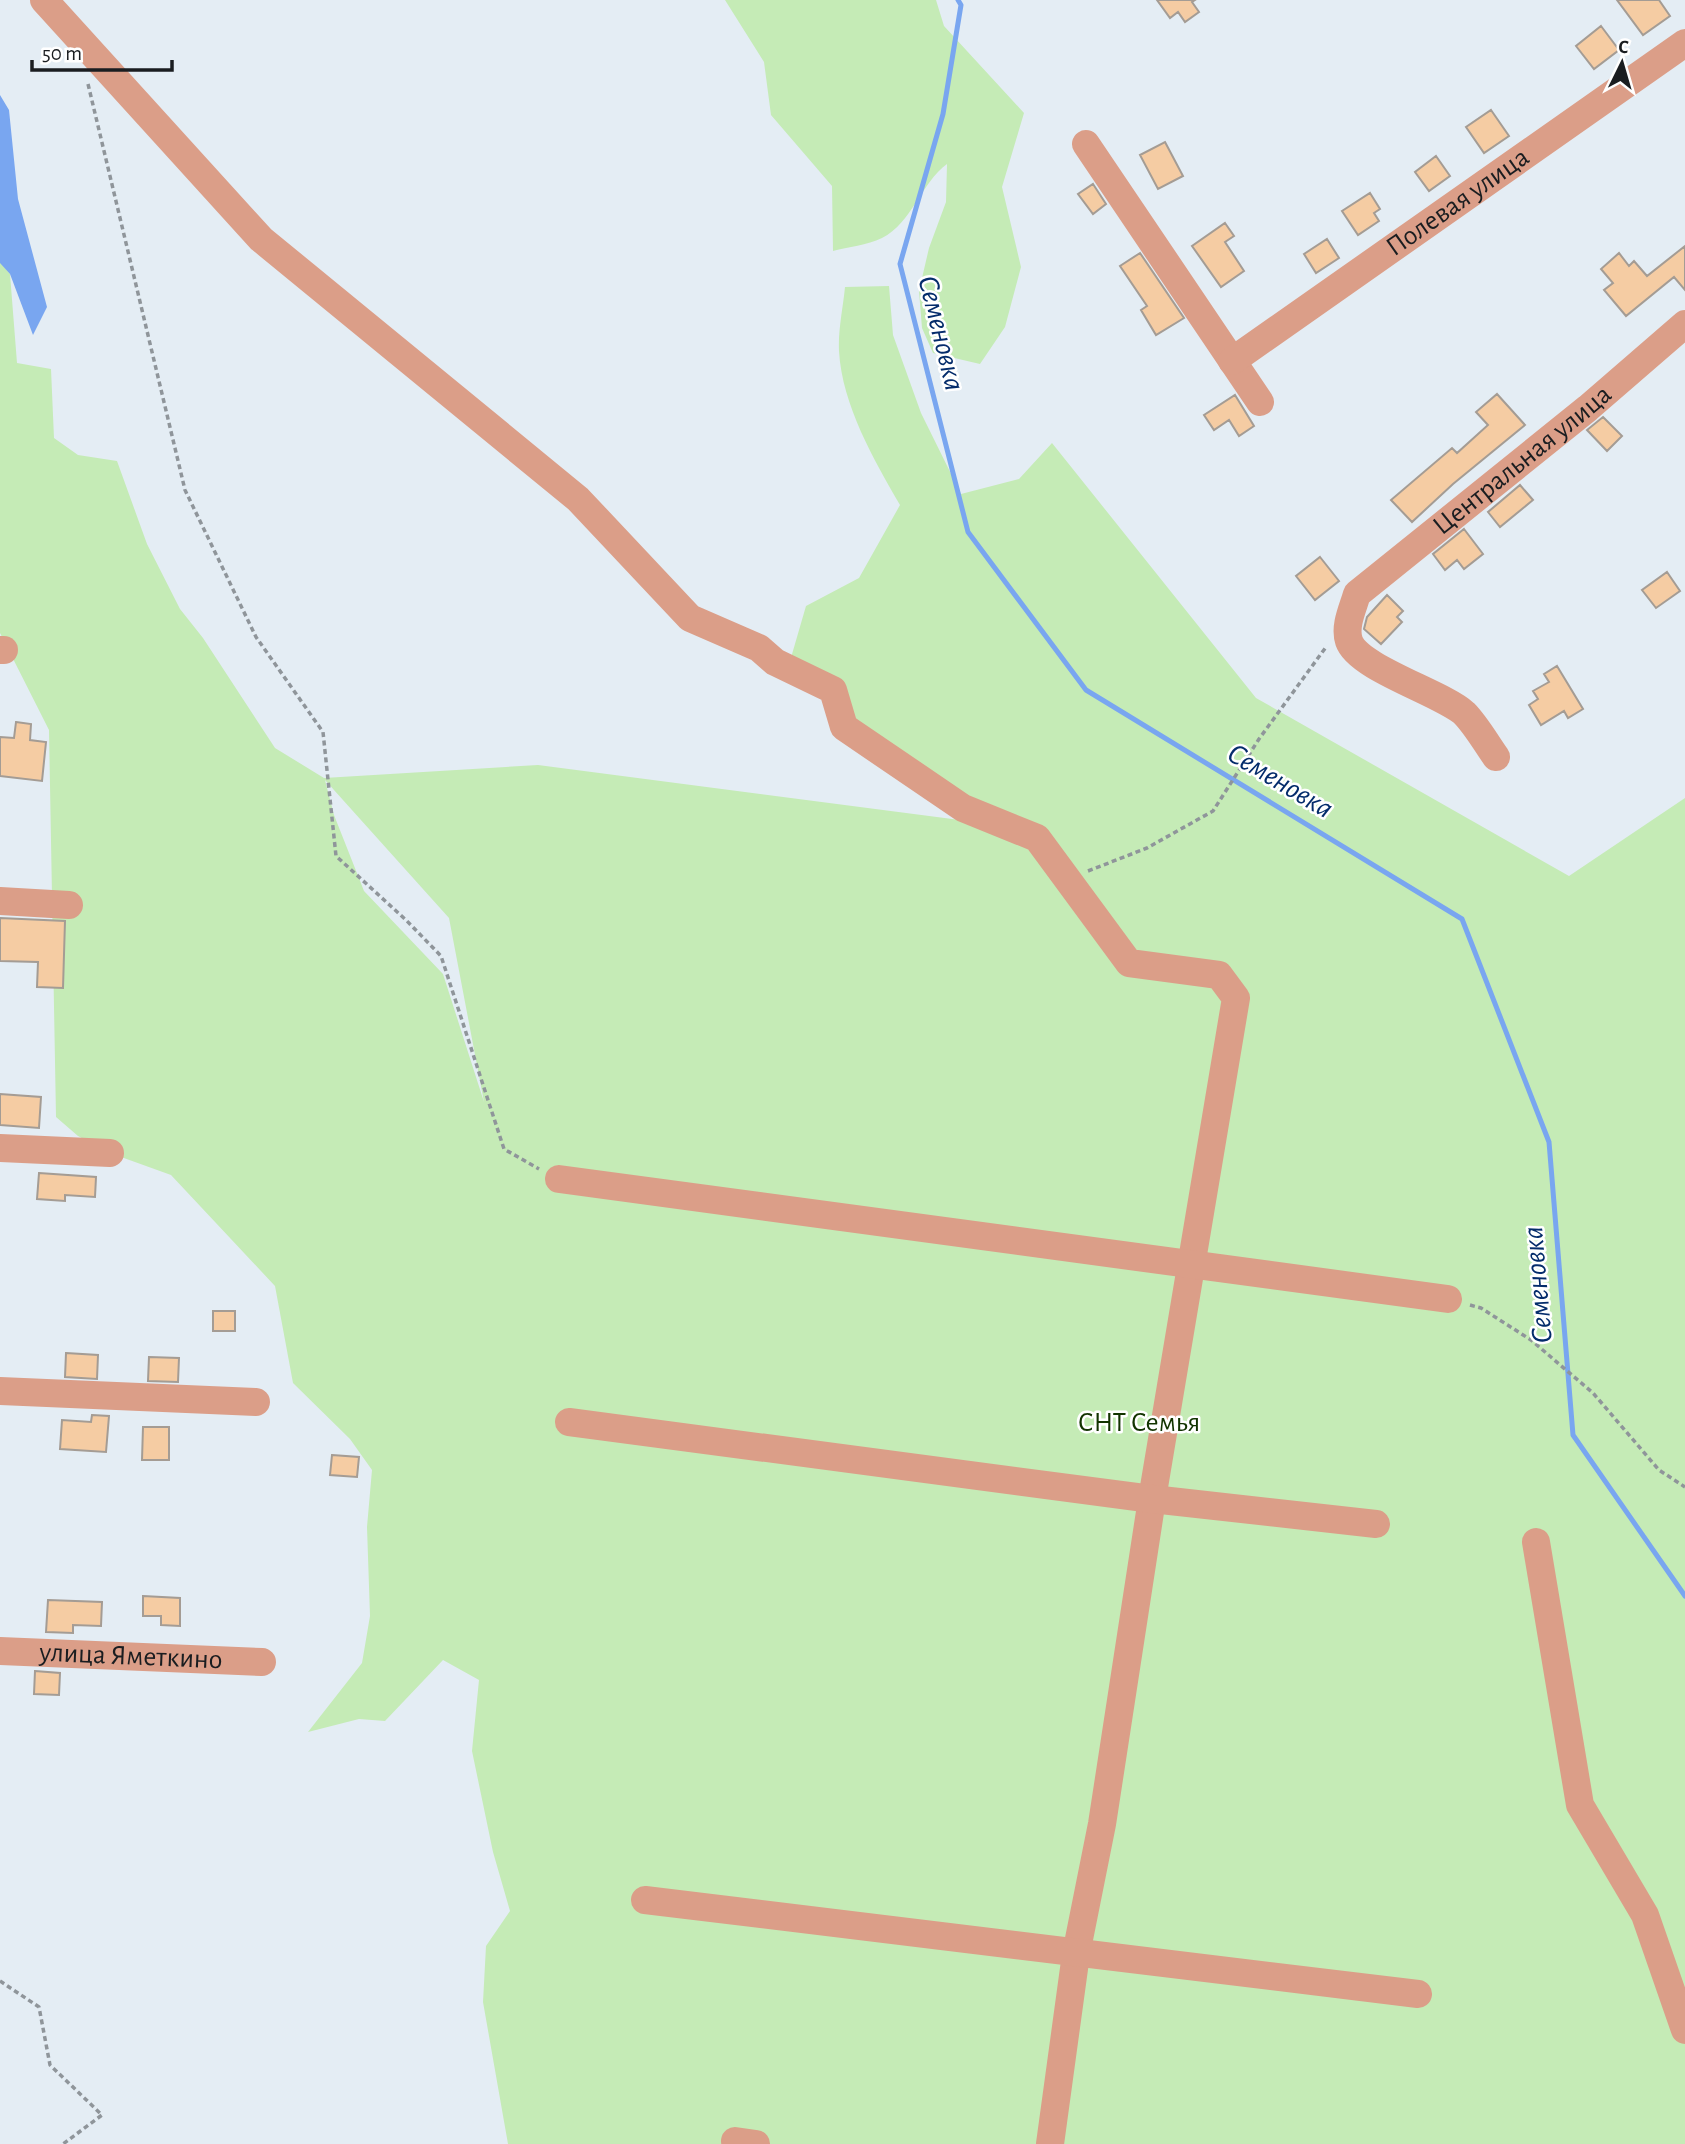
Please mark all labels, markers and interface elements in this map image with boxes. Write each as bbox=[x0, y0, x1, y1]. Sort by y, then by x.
scale bar bbox=[32, 28, 172, 72]
north arrow bbox=[1587, 28, 1657, 98]
text: С bbox=[1617, 38, 1629, 57]
text: 50 m bbox=[42, 43, 82, 64]
street label: Полевая улица bbox=[1381, 143, 1534, 262]
water label: Семеновка bbox=[912, 272, 970, 394]
street label: Центральная улица bbox=[1428, 380, 1617, 541]
water label: Семеновка bbox=[1222, 738, 1338, 824]
water label: Семеновка bbox=[1518, 1225, 1558, 1345]
park label: СНТ Семья bbox=[1078, 1409, 1200, 1437]
street label: улица Яметкино bbox=[38, 1639, 223, 1674]

